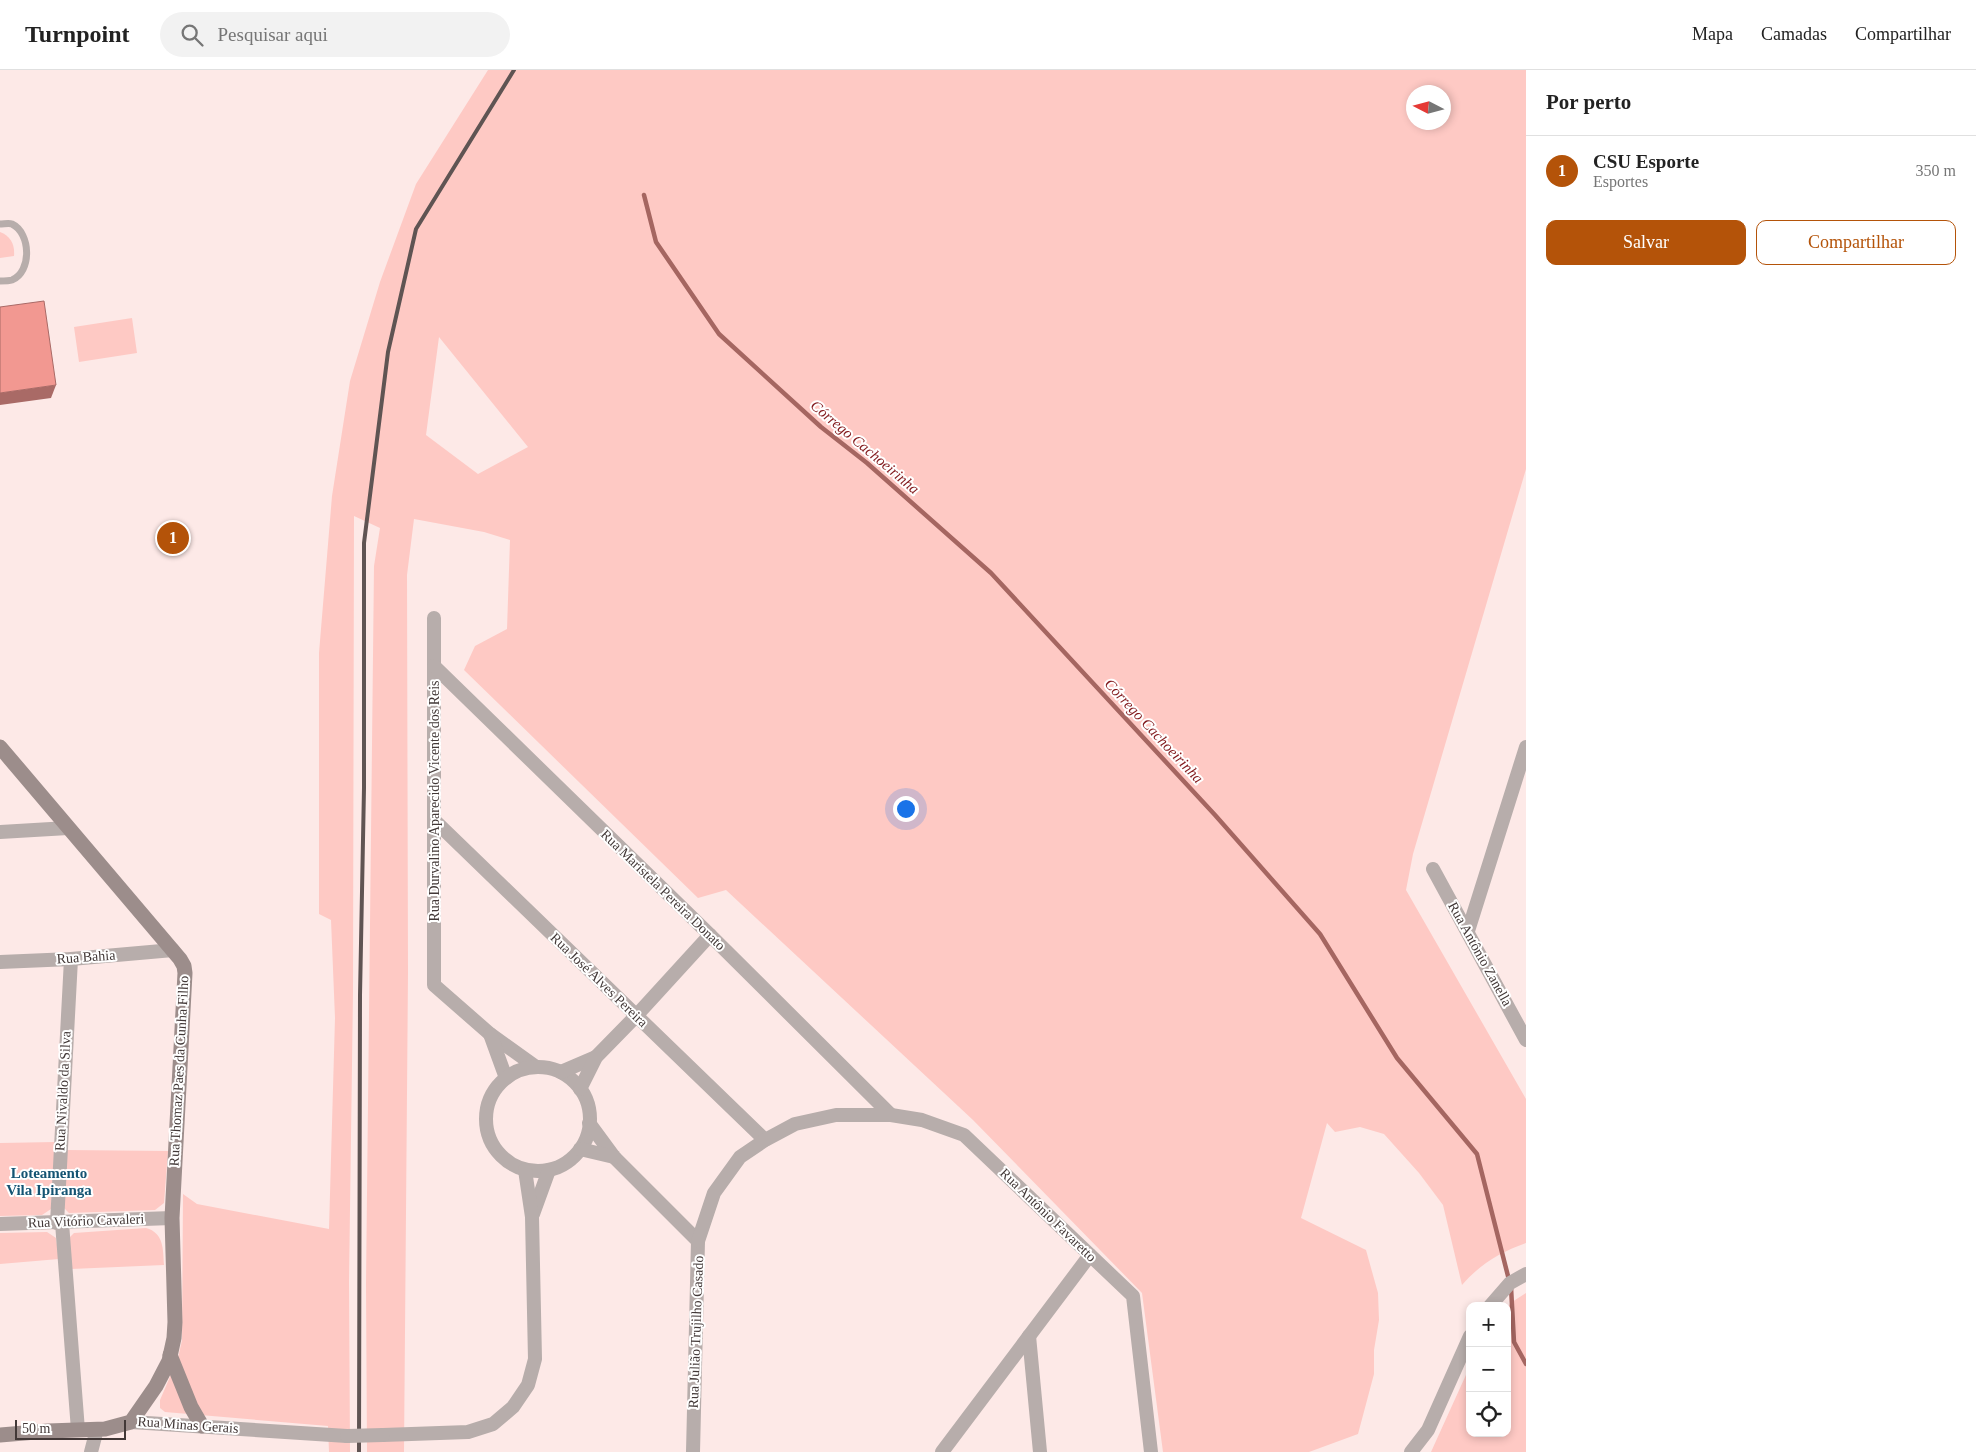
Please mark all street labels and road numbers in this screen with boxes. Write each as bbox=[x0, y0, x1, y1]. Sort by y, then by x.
street label: Rua Durvalino Aparecido Vicente dos Reis bbox=[427, 680, 442, 922]
street label: Rua Maristela Pereira Donato bbox=[598, 827, 728, 953]
street label: Rua Antônio Zanella bbox=[1445, 899, 1515, 1009]
street label: Rua José Alves Pereira bbox=[547, 930, 651, 1031]
street label: Rua Bahia bbox=[56, 947, 117, 967]
street label: Rua Thomaz Paes da Cunha Filho bbox=[167, 975, 191, 1167]
street label: Rua Nivaldo da Silva bbox=[52, 1030, 74, 1151]
street label: Rua Antônio Favaretto bbox=[997, 1165, 1099, 1265]
street label: Rua Vitório Cavaleri bbox=[28, 1211, 144, 1231]
street label: Rua Julião Trujilho Casado bbox=[686, 1255, 706, 1409]
street label: Rua Minas Gerais bbox=[137, 1414, 239, 1436]

